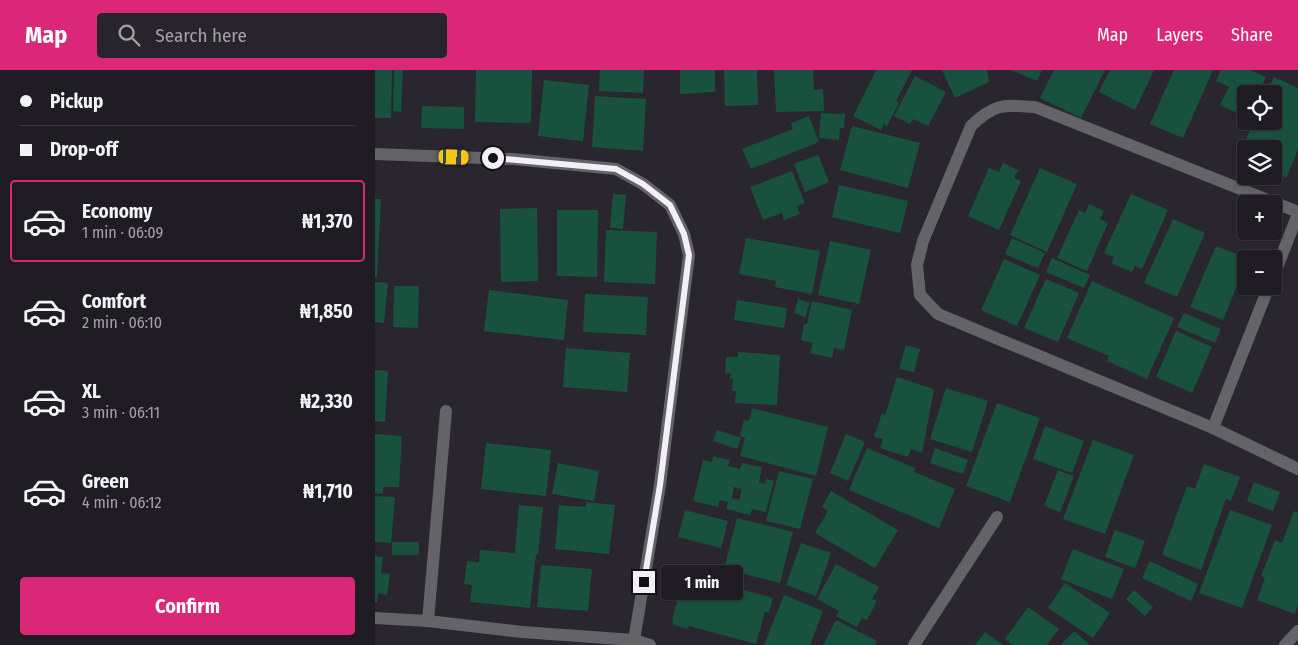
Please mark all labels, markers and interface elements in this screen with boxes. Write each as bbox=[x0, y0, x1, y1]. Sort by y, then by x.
search box bbox=[97, 13, 447, 58]
text: Map bbox=[25, 21, 67, 49]
icon: search bbox=[115, 21, 143, 49]
text: Search here bbox=[155, 24, 247, 47]
text: Map bbox=[1097, 24, 1128, 46]
text: Layers bbox=[1156, 24, 1203, 46]
text: Share bbox=[1231, 24, 1273, 46]
map controls bbox=[1237, 85, 1282, 295]
button: locate bbox=[1237, 85, 1282, 130]
text: Pickup bbox=[50, 90, 103, 113]
text: Drop-off bbox=[50, 138, 118, 161]
button: layers bbox=[1237, 140, 1282, 185]
route start bbox=[482, 147, 504, 169]
car bbox=[438, 149, 469, 165]
button: + bbox=[1237, 195, 1282, 240]
icon: car bbox=[22, 199, 67, 244]
text: Economy bbox=[82, 200, 152, 223]
text: ₦1,370 bbox=[302, 210, 353, 233]
text: 1 min · 06:09 bbox=[82, 223, 163, 242]
button: − bbox=[1237, 250, 1282, 295]
icon: car bbox=[22, 289, 67, 334]
text: Comfort bbox=[82, 290, 146, 313]
text: ₦1,850 bbox=[300, 300, 353, 323]
text: 2 min · 06:10 bbox=[82, 313, 162, 332]
icon: car bbox=[22, 379, 67, 424]
text: XL bbox=[82, 380, 101, 403]
text: ₦2,330 bbox=[300, 390, 353, 413]
text: 3 min · 06:11 bbox=[82, 403, 160, 422]
icon: car bbox=[22, 469, 67, 514]
text: Green bbox=[82, 470, 129, 493]
text: ₦1,710 bbox=[303, 480, 353, 503]
text: 4 min · 06:12 bbox=[82, 493, 162, 512]
callout: 1 min bbox=[661, 564, 744, 600]
route end bbox=[633, 571, 655, 593]
text: 1 min bbox=[685, 573, 719, 592]
button: Confirm bbox=[20, 577, 355, 635]

